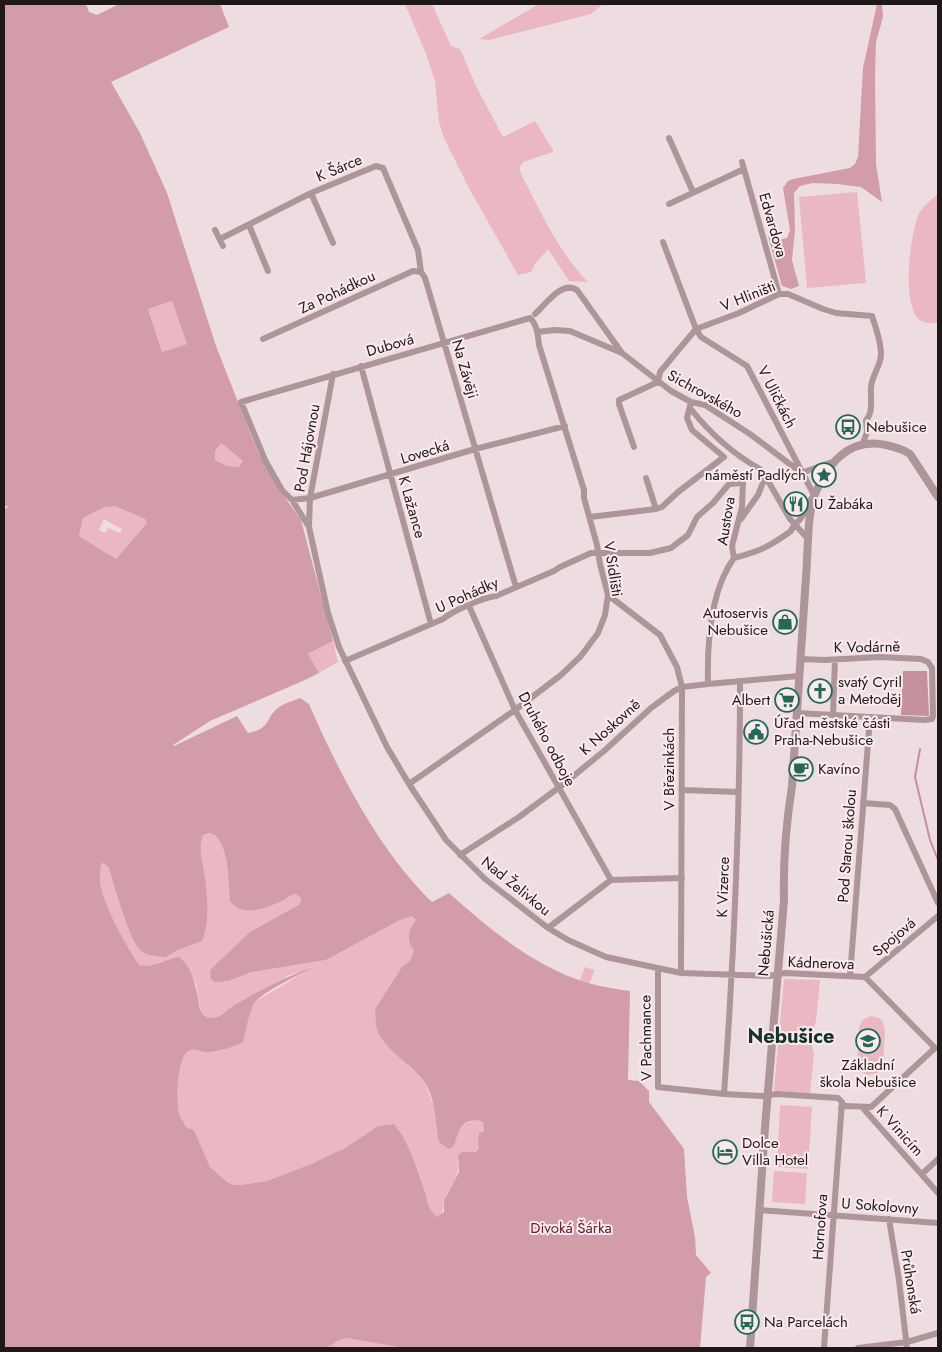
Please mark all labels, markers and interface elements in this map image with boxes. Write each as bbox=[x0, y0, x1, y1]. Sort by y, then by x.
street label: K Šárce bbox=[312, 148, 366, 188]
street label: Edvardova bbox=[753, 190, 793, 260]
street label: Za Pohádkou bbox=[295, 265, 379, 319]
street label: V Hliništi bbox=[717, 275, 779, 317]
street label: Dubová bbox=[364, 328, 416, 362]
street label: Na Závěji bbox=[446, 337, 484, 401]
street label: V Uličkách bbox=[752, 362, 802, 432]
street label: Sichrovského bbox=[663, 364, 747, 424]
street label: Pod Hájovnou bbox=[288, 402, 326, 494]
bus stop icon: Nebušice bbox=[835, 414, 861, 440]
place label: Nebušice bbox=[866, 416, 927, 438]
street label: Lovecká bbox=[398, 434, 452, 470]
place icon: náměstí Padlých bbox=[811, 462, 837, 488]
place label: náměstí Padlých bbox=[705, 464, 806, 486]
street label: K Lažance bbox=[393, 473, 431, 541]
restaurant icon: U Žabáka bbox=[783, 491, 809, 517]
place label: U Žabáka bbox=[814, 493, 873, 515]
street label: Austova bbox=[711, 495, 741, 547]
street label: V Sídlišti bbox=[598, 540, 628, 598]
street label: U Pohádky bbox=[432, 571, 502, 619]
place label: Autoservis Nebušice bbox=[703, 602, 768, 641]
shop icon: Autoservis Nebušice bbox=[772, 609, 798, 635]
street label: K Vodárně bbox=[834, 635, 901, 659]
place label: svatý Cyril a Metoděj bbox=[838, 671, 902, 710]
church icon: svatý Cyril a Metoděj bbox=[807, 678, 833, 704]
supermarket icon: Albert bbox=[774, 687, 800, 713]
street label: Druhého odboje bbox=[513, 688, 581, 790]
place label: Albert bbox=[732, 689, 770, 711]
street label: K Noskovně bbox=[575, 693, 646, 760]
place label: Úřad městské části Praha-Nebušice bbox=[774, 712, 891, 751]
public building icon: Úřad městské části Praha-Nebušice bbox=[743, 719, 769, 745]
street label: V Březinkách bbox=[658, 728, 680, 810]
cafe icon: Kavíno bbox=[788, 756, 814, 782]
place label: Kavíno bbox=[818, 758, 860, 780]
street label: Pod Starou školou bbox=[832, 789, 862, 903]
street label: Nad Želivkou bbox=[476, 851, 556, 921]
street label: K Vizerce bbox=[711, 856, 735, 918]
street label: Nebušická bbox=[752, 909, 780, 977]
street label: Spojová bbox=[868, 912, 920, 962]
street label: Kádnerova bbox=[787, 951, 855, 975]
street label: V Pachmance bbox=[634, 994, 658, 1081]
district label: Nebušice bbox=[747, 1022, 835, 1051]
school or university icon: Základní škola Nebušice bbox=[855, 1028, 881, 1054]
place label: Základní škola Nebušice bbox=[820, 1054, 916, 1093]
street label: K Vinicím bbox=[871, 1101, 929, 1161]
place label: Dolce Villa Hotel bbox=[742, 1132, 808, 1171]
hotel icon: Dolce Villa Hotel bbox=[712, 1139, 738, 1165]
street label: U Sokolovny bbox=[841, 1192, 920, 1220]
street label: Hornofova bbox=[807, 1193, 833, 1261]
park label: Divoká Šárka bbox=[530, 1217, 612, 1239]
street label: Průhonská bbox=[895, 1248, 927, 1316]
bus stop icon: Na Parcelách bbox=[734, 1309, 760, 1335]
place label: Na Parcelách bbox=[764, 1311, 848, 1333]

